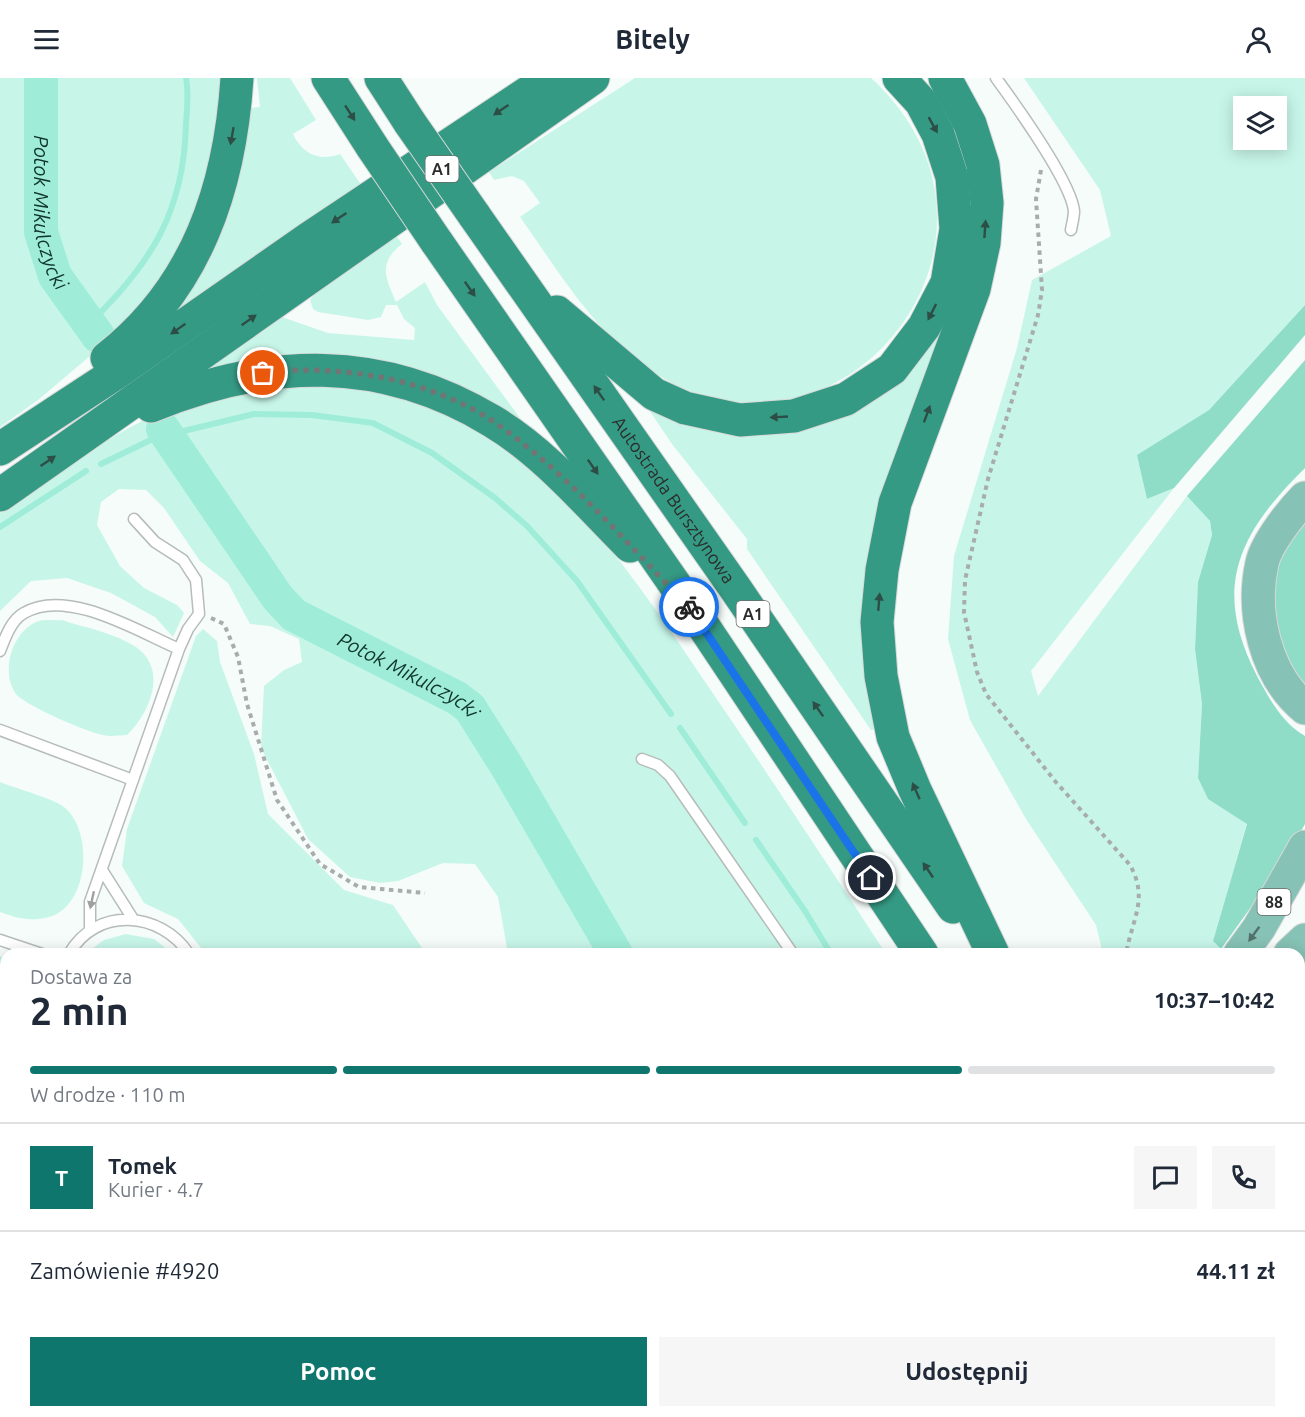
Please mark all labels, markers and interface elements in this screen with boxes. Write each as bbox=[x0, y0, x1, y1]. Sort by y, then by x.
icon: menu bbox=[30, 23, 63, 56]
icon: person bbox=[1242, 23, 1275, 56]
text: Bitely bbox=[615, 24, 690, 54]
map controls bbox=[1233, 96, 1287, 150]
button: layers bbox=[1233, 96, 1287, 150]
one-way arrow bbox=[345, 105, 356, 121]
one-way arrow bbox=[493, 105, 510, 116]
one-way arrow bbox=[928, 117, 938, 134]
one-way arrow bbox=[227, 127, 236, 146]
water label: Potok Mikulczycki bbox=[30, 135, 74, 295]
road number: A1 bbox=[426, 156, 458, 182]
one-way arrow bbox=[331, 212, 347, 223]
one-way arrow bbox=[980, 219, 989, 238]
one-way arrow bbox=[464, 281, 475, 297]
one-way arrow bbox=[927, 303, 937, 320]
one-way arrow bbox=[241, 315, 257, 327]
one-way arrow bbox=[171, 323, 187, 335]
pin bbox=[237, 347, 288, 398]
icon: bag bbox=[246, 356, 279, 389]
one-way arrow bbox=[593, 386, 605, 402]
one-way arrow bbox=[923, 405, 933, 423]
street label: Autostrada Bursztynowa bbox=[609, 412, 740, 587]
one-way arrow bbox=[770, 413, 789, 422]
one-way arrow bbox=[40, 456, 56, 467]
one-way arrow bbox=[587, 458, 599, 474]
courier bbox=[659, 577, 719, 637]
icon: bike bbox=[673, 591, 706, 624]
one-way arrow bbox=[874, 593, 884, 612]
road number: A1 bbox=[736, 601, 770, 627]
water label: Potok Mikulczycki bbox=[334, 627, 485, 722]
one-way arrow bbox=[812, 701, 824, 717]
one-way arrow bbox=[911, 783, 920, 800]
pin bbox=[845, 852, 896, 903]
icon: home bbox=[854, 861, 887, 894]
one-way arrow bbox=[923, 862, 934, 878]
road number: 88 bbox=[1258, 889, 1290, 915]
one-way arrow bbox=[87, 891, 96, 910]
one-way arrow bbox=[1249, 927, 1261, 942]
text: Dostawa za bbox=[30, 965, 132, 988]
text: 10:37–10:42 bbox=[1154, 987, 1275, 1012]
text: 2 min bbox=[30, 989, 129, 1032]
text: W drodze · 110 m bbox=[30, 1083, 186, 1106]
button: chat bbox=[1134, 1146, 1197, 1209]
button: phone bbox=[1212, 1146, 1275, 1209]
text: Tomek bbox=[108, 1153, 177, 1178]
text: T bbox=[55, 1165, 68, 1190]
text: Kurier · 4.7 bbox=[108, 1178, 204, 1201]
text: Zamówienie #4920 bbox=[30, 1258, 219, 1283]
text: 44.11 zł bbox=[1196, 1258, 1275, 1283]
button: Pomoc bbox=[30, 1337, 647, 1406]
button: Udostępnij bbox=[659, 1337, 1275, 1406]

